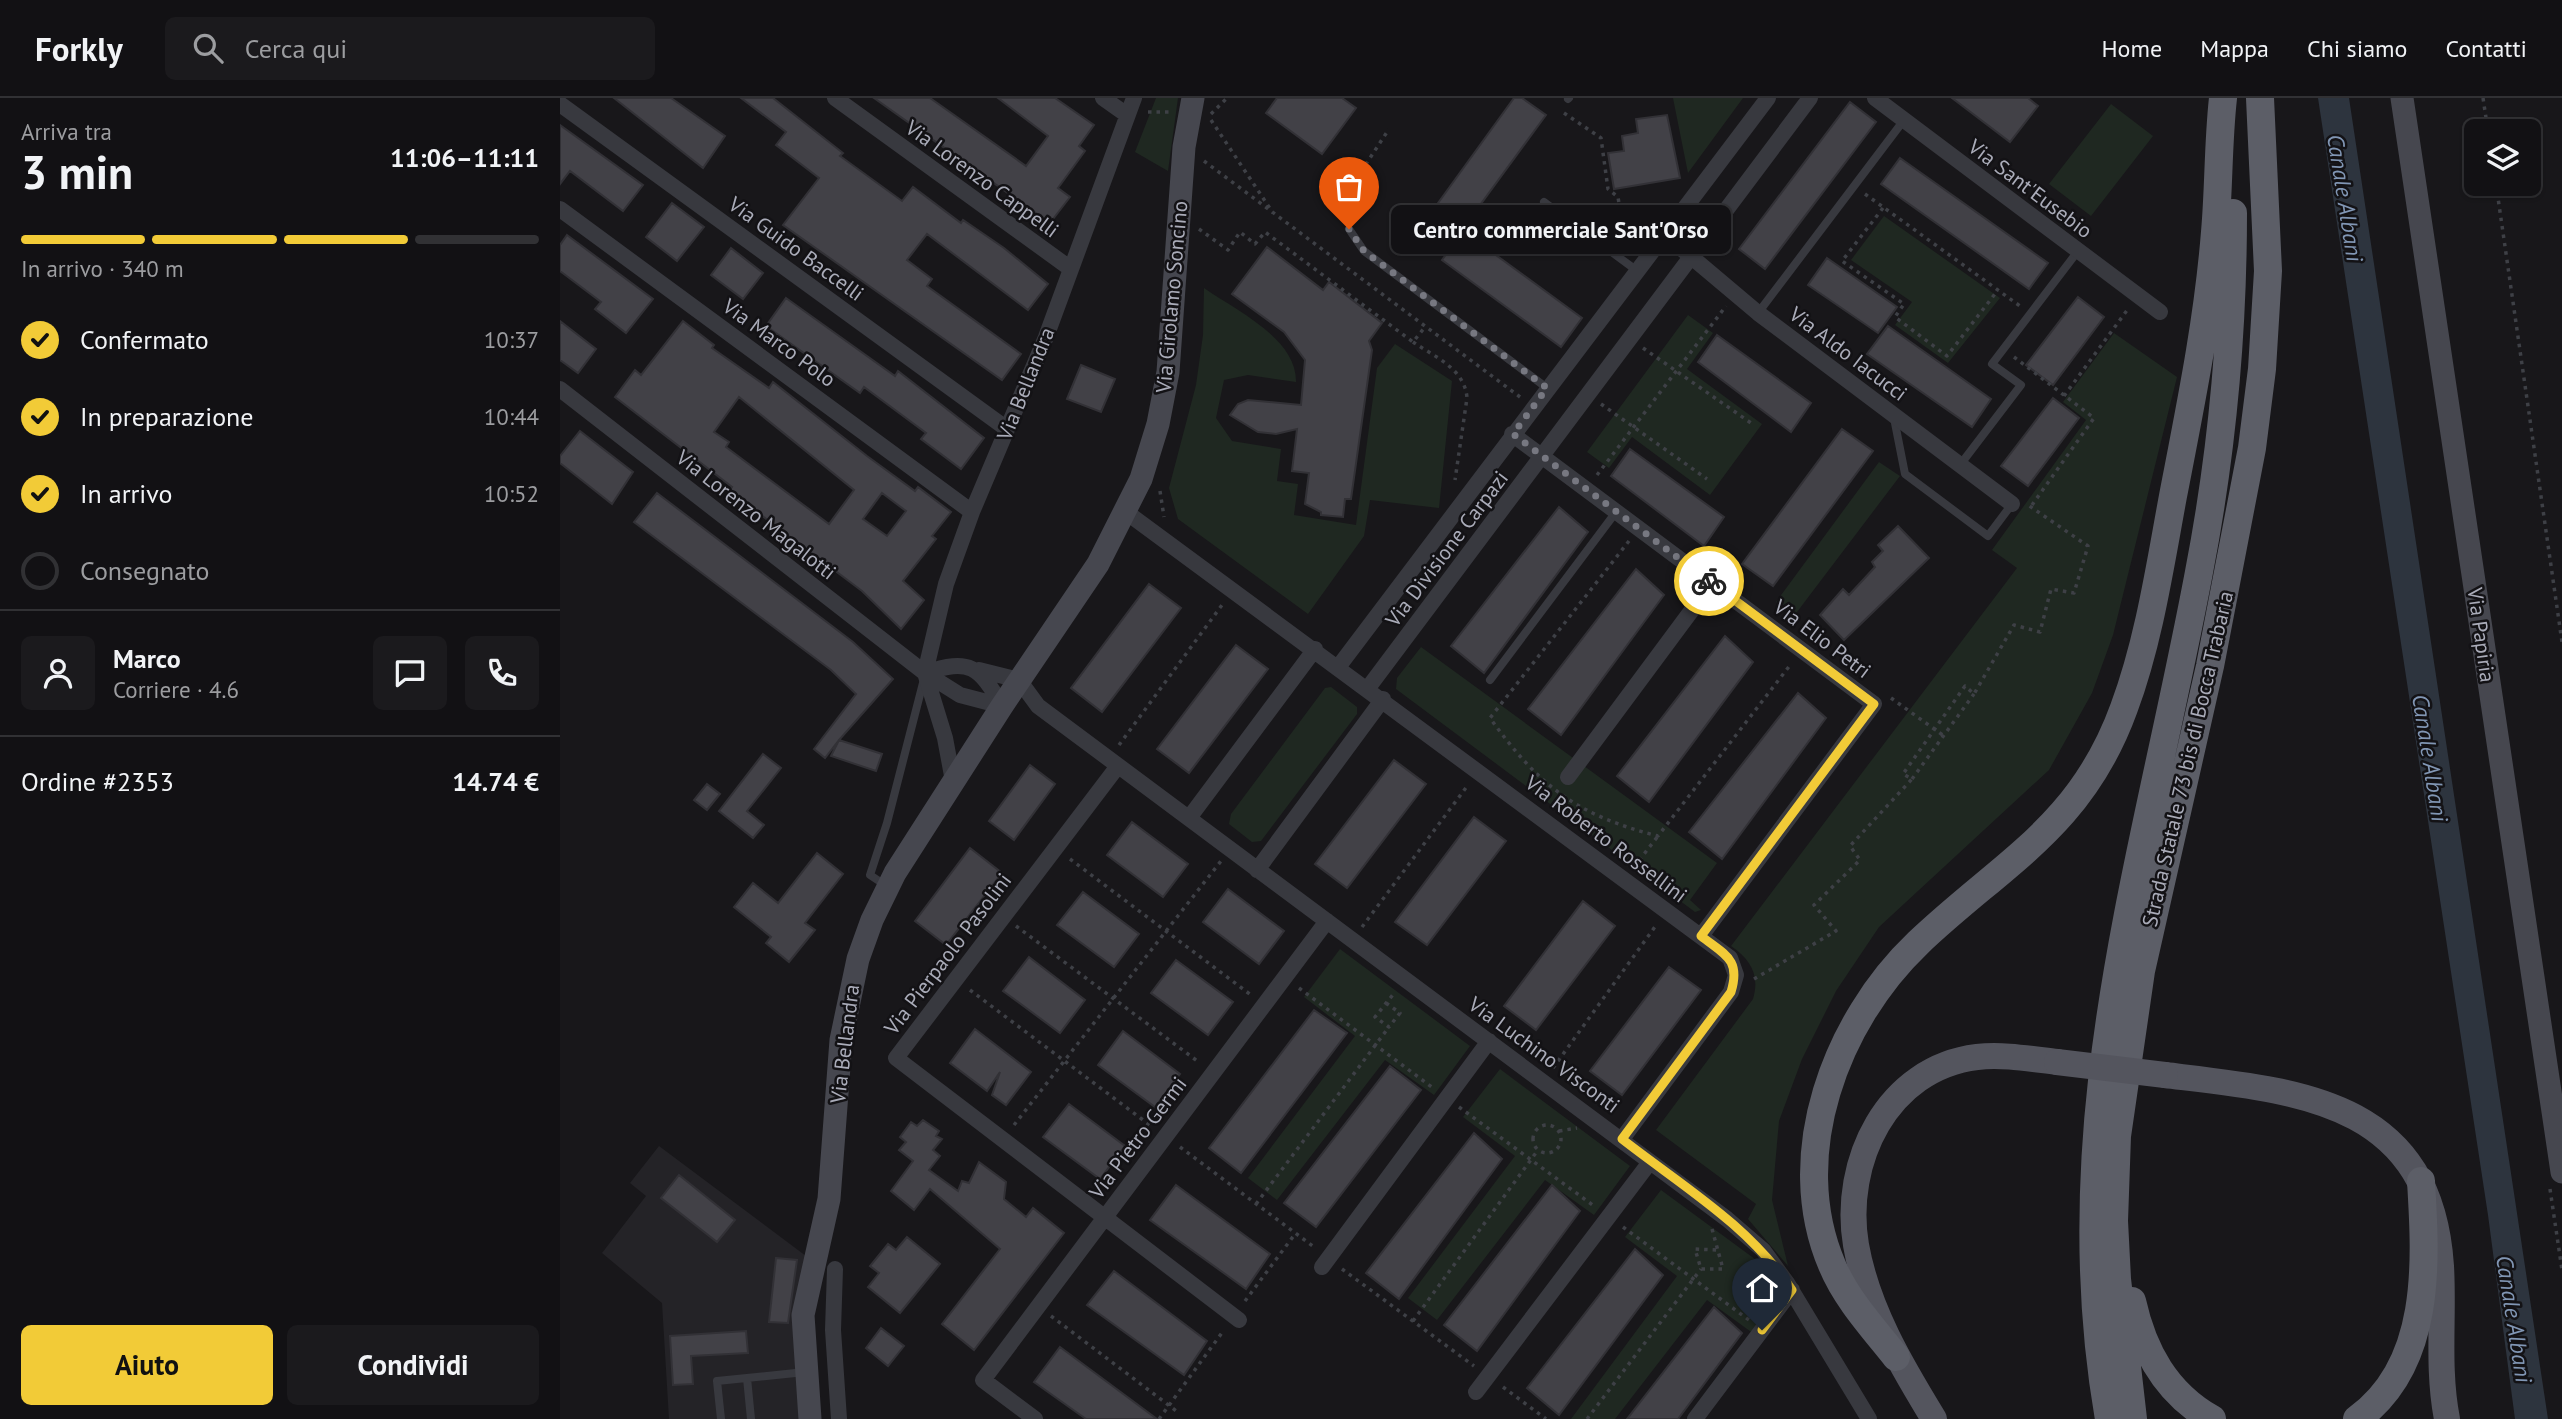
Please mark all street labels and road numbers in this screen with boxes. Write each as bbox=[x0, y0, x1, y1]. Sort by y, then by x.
street label: Via Lorenzo Cappelli bbox=[900, 113, 1064, 243]
street label: Via Sant'Eusebio bbox=[1962, 132, 2098, 244]
street label: Via Guido Baccelli bbox=[723, 190, 869, 307]
street label: Via Girolamo Soncino bbox=[1150, 200, 1193, 395]
street label: Via Marco Polo bbox=[717, 292, 841, 393]
street label: Via Aldo Iacucci bbox=[1783, 300, 1913, 407]
street label: Via Bellandra bbox=[990, 323, 1060, 445]
street label: Via Lorenzo Magalotti bbox=[670, 443, 842, 585]
street label: Via Divisione Carpazi bbox=[1379, 465, 1514, 633]
street label: Via Papiria bbox=[2461, 585, 2501, 684]
street label: Strada Statale 73 bis di Bocca Trabaria bbox=[2136, 588, 2239, 929]
street label: Via Elio Petri bbox=[1767, 593, 1876, 684]
street label: Via Roberto Rossellini bbox=[1519, 768, 1693, 908]
street label: Via Pierpaolo Pasolini bbox=[877, 868, 1017, 1041]
street label: Via Bellandra bbox=[824, 983, 865, 1106]
street label: Via Luchino Visconti bbox=[1463, 990, 1625, 1119]
street label: Via Pietro Germi bbox=[1082, 1071, 1192, 1205]

